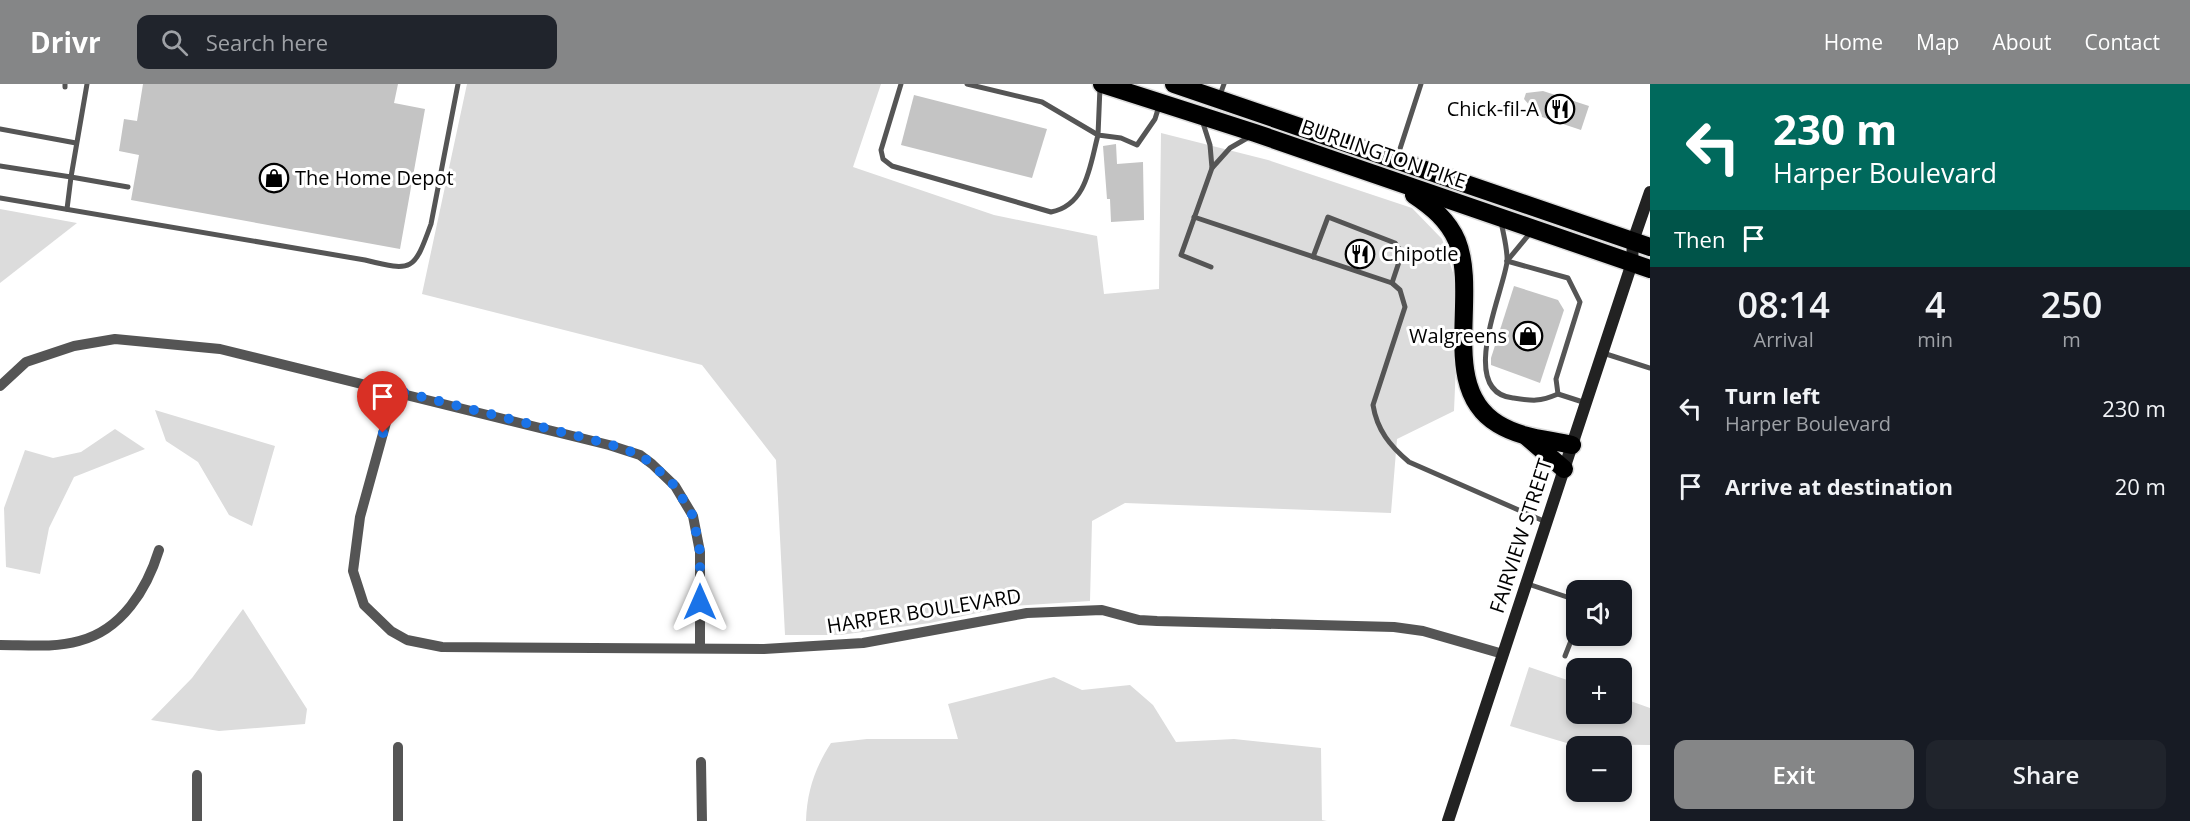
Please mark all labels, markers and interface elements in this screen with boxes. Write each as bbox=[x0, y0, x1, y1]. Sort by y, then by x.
search box bbox=[137, 15, 557, 69]
text: Drivr bbox=[30, 23, 101, 61]
icon: search bbox=[158, 26, 191, 59]
text: Search here bbox=[206, 27, 328, 57]
text: Home bbox=[1824, 28, 1883, 56]
text: Map bbox=[1916, 28, 1959, 56]
text: About bbox=[1992, 28, 2052, 56]
text: Contact bbox=[2085, 28, 2160, 56]
restaurant icon: Chick-fil-A bbox=[1544, 93, 1576, 125]
place label: Chick-fil-A bbox=[1447, 95, 1539, 122]
text: 230 m bbox=[1773, 100, 1897, 157]
icon: left bbox=[1674, 108, 1752, 186]
street label: BURLINGTON PIKE bbox=[1298, 113, 1470, 194]
text: Harper Boulevard bbox=[1773, 154, 1997, 191]
shop icon: The Home Depot bbox=[258, 162, 290, 194]
place label: The Home Depot bbox=[295, 164, 454, 191]
icon: arrive bbox=[1737, 222, 1770, 255]
text: Then bbox=[1674, 224, 1725, 254]
restaurant icon: Chipotle bbox=[1344, 238, 1376, 270]
place label: Chipotle bbox=[1381, 240, 1459, 267]
text: 08:14 bbox=[1738, 280, 1830, 329]
text: 4 bbox=[1925, 280, 1946, 329]
text: 250 bbox=[2041, 280, 2102, 329]
shop icon: Walgreens bbox=[1512, 320, 1544, 352]
place label: Walgreens bbox=[1409, 322, 1507, 349]
text: Arrival bbox=[1754, 326, 1814, 353]
text: min bbox=[1917, 326, 1953, 353]
text: m bbox=[2062, 326, 2081, 353]
pin bbox=[357, 371, 408, 433]
icon: arrive bbox=[366, 380, 399, 413]
text: Turn left bbox=[1725, 380, 1820, 410]
icon: left bbox=[1674, 392, 1707, 425]
text: 230 m bbox=[2102, 393, 2166, 423]
text: Harper Boulevard bbox=[1725, 410, 1891, 437]
street label: FAIRVIEW STREET bbox=[1483, 455, 1558, 616]
icon: arrive bbox=[1674, 470, 1707, 503]
text: Arrive at destination bbox=[1725, 471, 1953, 501]
text: 20 m bbox=[2115, 471, 2166, 501]
position arrow bbox=[668, 570, 732, 634]
map controls bbox=[1566, 580, 1632, 802]
button: sound bbox=[1566, 580, 1632, 646]
street label: HARPER BOULEVARD bbox=[825, 582, 1023, 639]
button: + bbox=[1566, 658, 1632, 724]
button: − bbox=[1566, 736, 1632, 802]
button: Exit bbox=[1674, 740, 1914, 809]
button: Share bbox=[1926, 740, 2166, 809]

